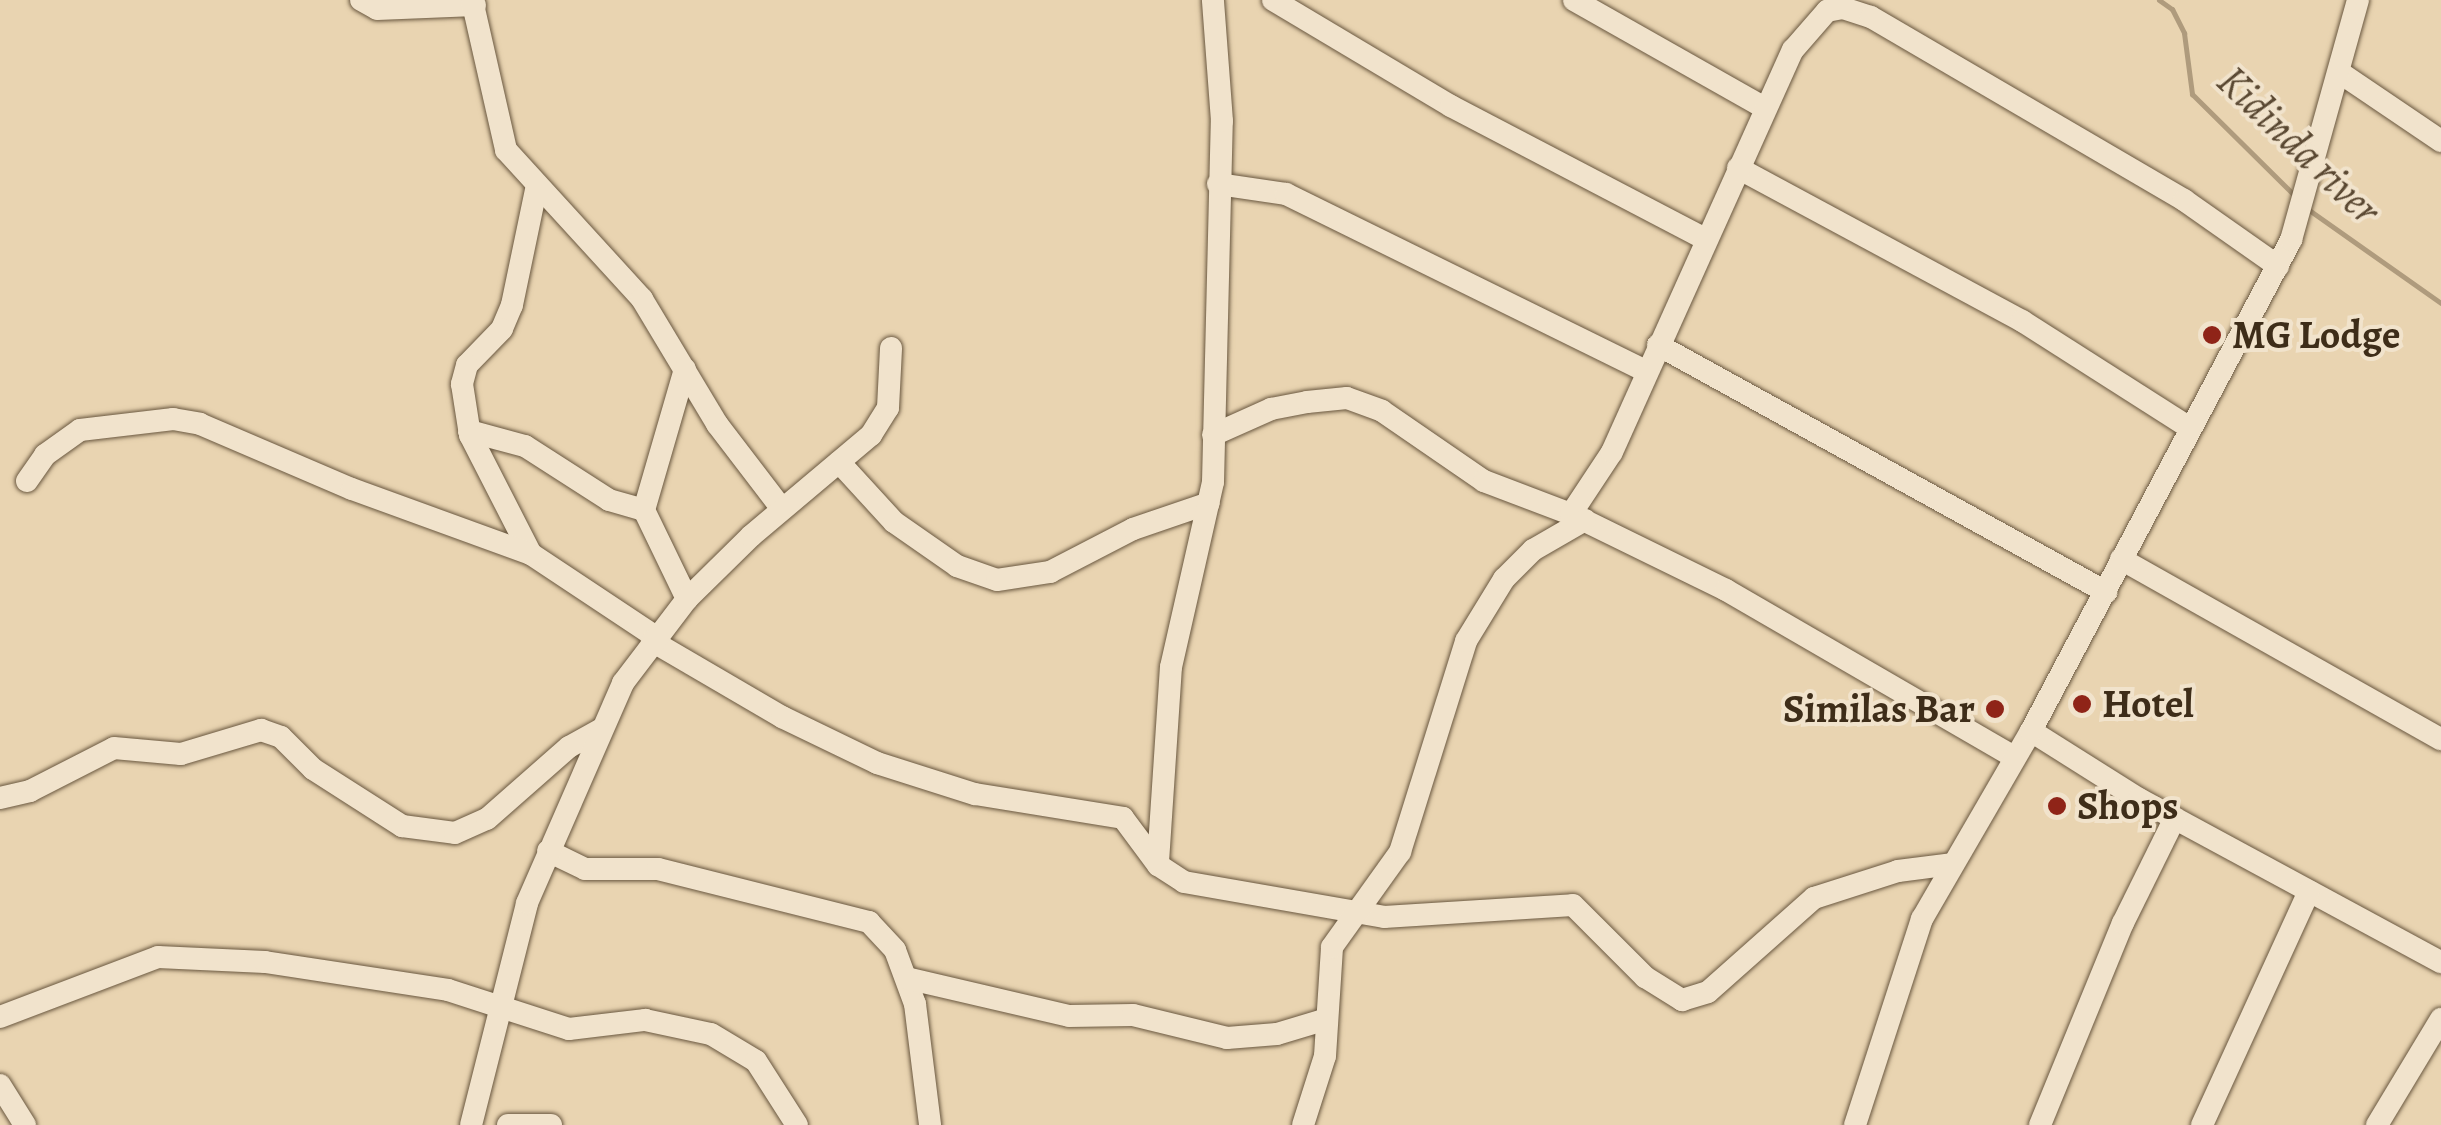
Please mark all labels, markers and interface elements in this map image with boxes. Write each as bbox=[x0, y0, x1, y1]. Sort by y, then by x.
water label: Kidinda river bbox=[2207, 55, 2391, 235]
place label: MG Lodge bbox=[2232, 311, 2401, 359]
marker: MG Lodge bbox=[2201, 324, 2223, 346]
place label: Hotel bbox=[2102, 680, 2194, 728]
place label: Similas Bar bbox=[1783, 685, 1975, 733]
marker: Hotel bbox=[2071, 693, 2093, 715]
marker: Similas Bar bbox=[1984, 698, 2006, 720]
place label: Shops bbox=[2077, 782, 2179, 830]
marker: Shops bbox=[2046, 795, 2068, 817]

